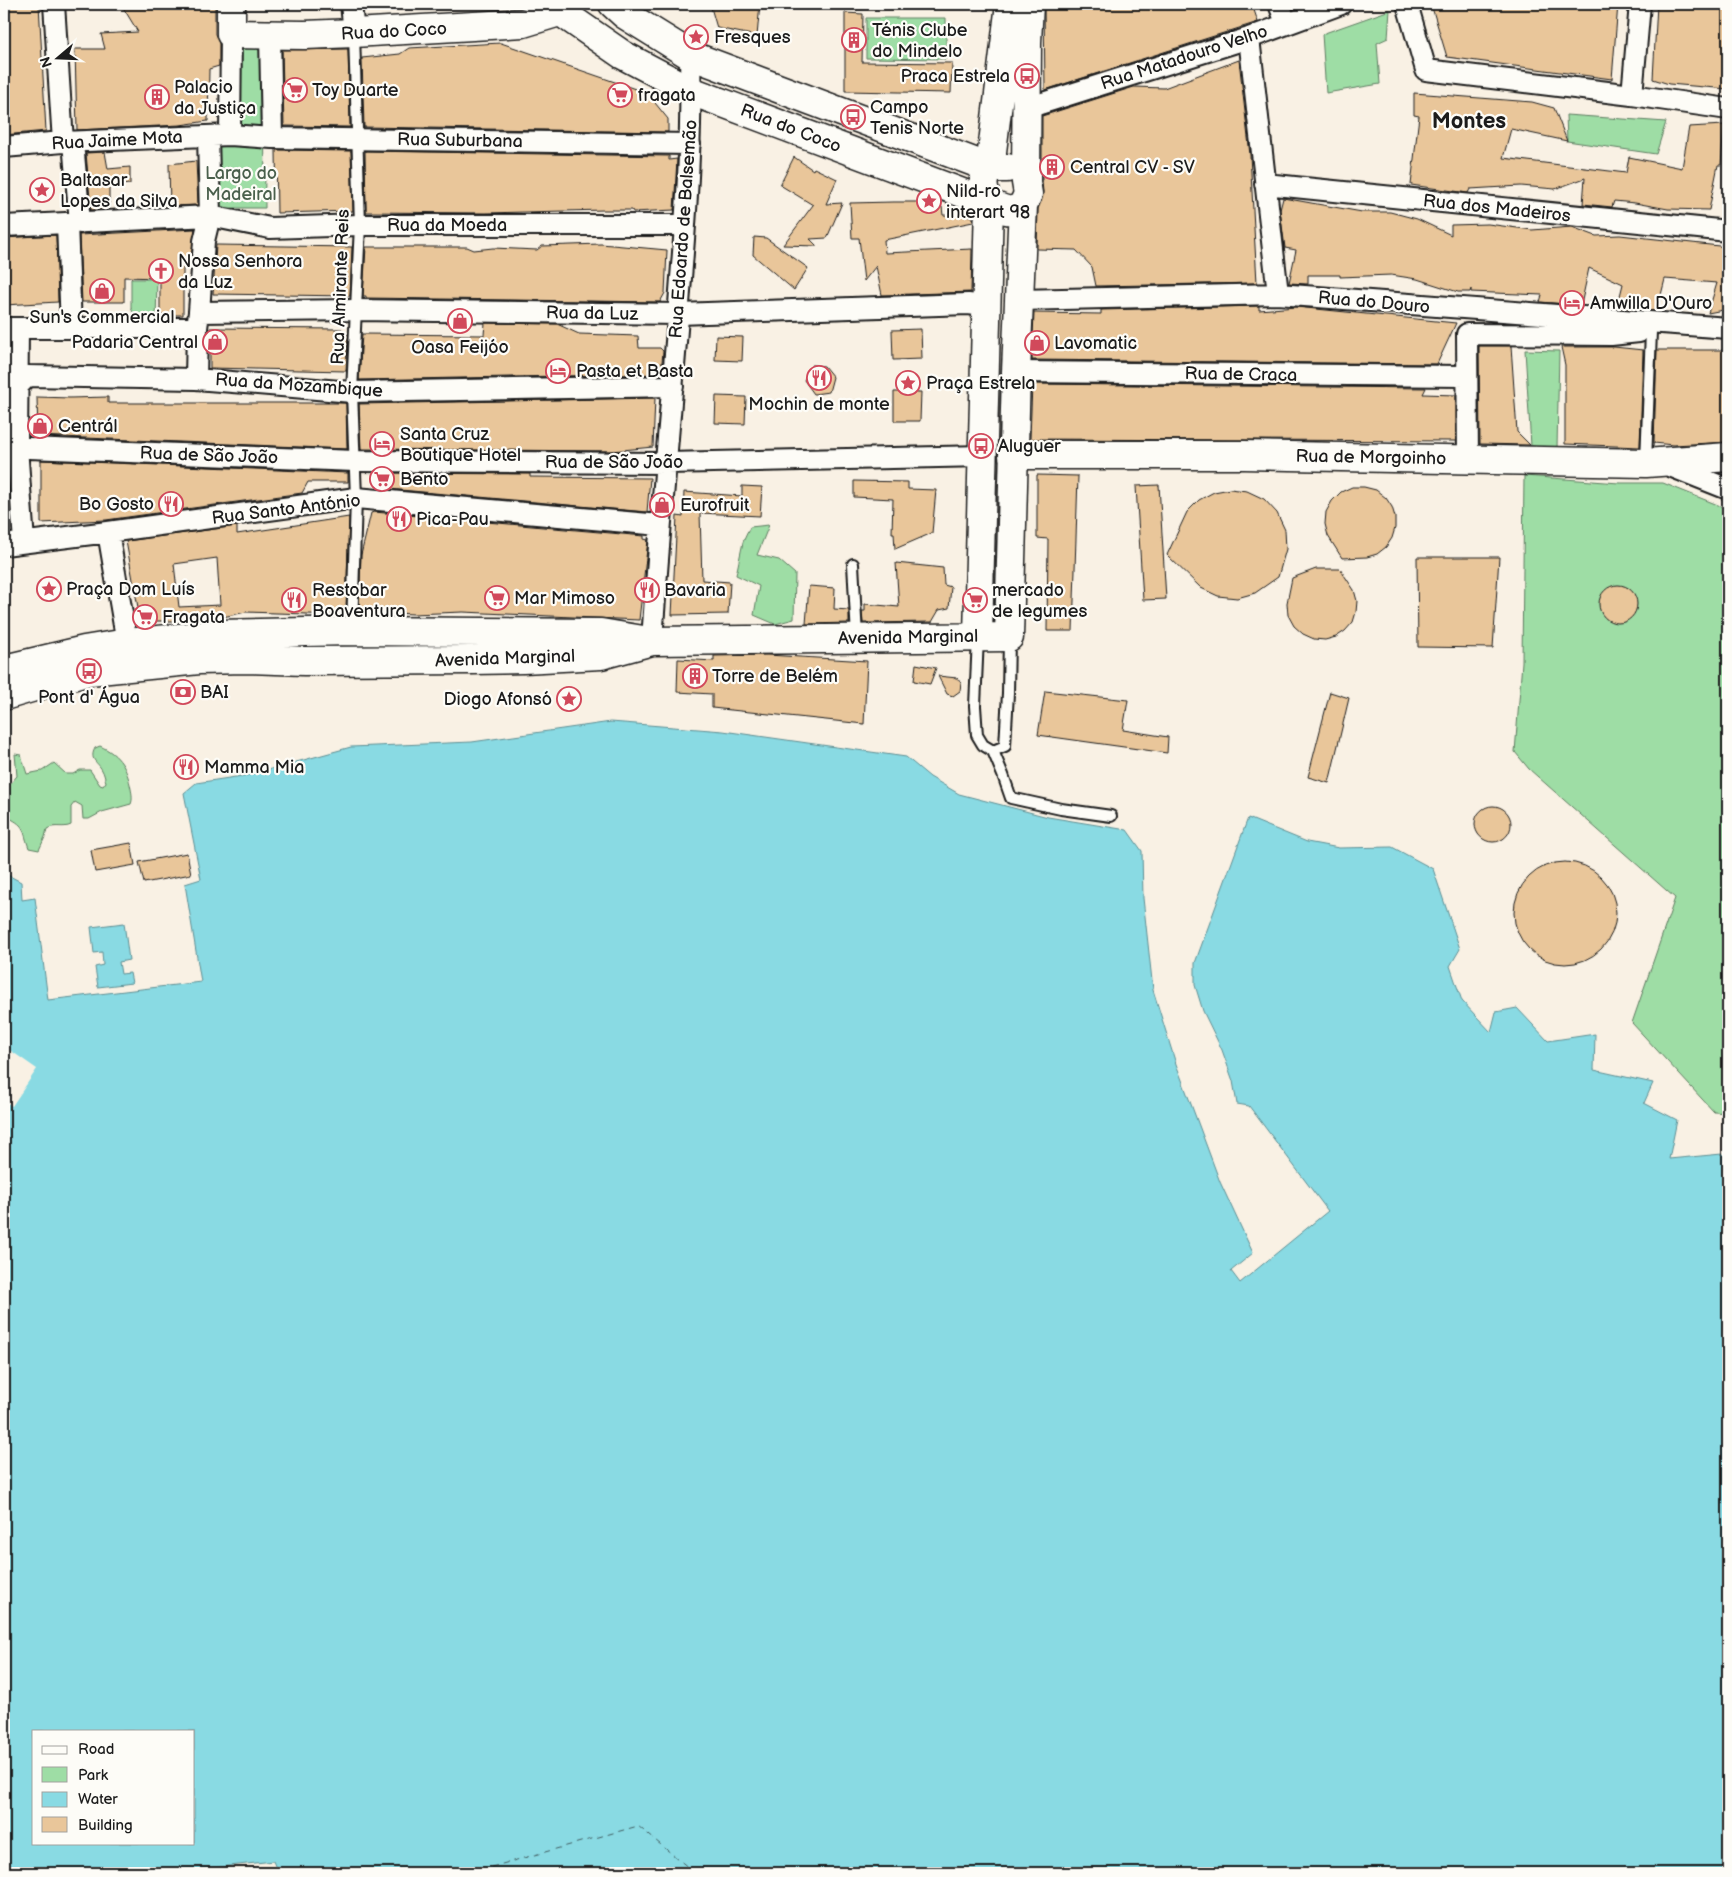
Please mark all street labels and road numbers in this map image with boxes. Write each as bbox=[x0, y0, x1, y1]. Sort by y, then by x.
street label: Rua do Coco bbox=[341, 18, 448, 45]
street label: Rua Matadouro Velho bbox=[1098, 21, 1270, 94]
street label: Rua do Coco bbox=[738, 100, 844, 157]
street label: Rua Edoardo de Balsemão bbox=[665, 119, 702, 339]
street label: Rua Jaime Mota bbox=[51, 127, 183, 154]
street label: Rua Suburbana bbox=[397, 129, 523, 152]
street label: Rua dos Madeiros bbox=[1422, 190, 1572, 227]
street label: Rua Almirante Reis bbox=[327, 209, 354, 365]
street label: Rua da Moeda bbox=[387, 215, 507, 236]
street label: Rua do Douro bbox=[1317, 287, 1431, 318]
street label: Rua da Luz bbox=[546, 302, 639, 325]
street label: Rua de Craca bbox=[1185, 363, 1297, 386]
street label: Rua da Mozambique bbox=[214, 369, 384, 402]
street label: Rua de São João bbox=[139, 443, 279, 468]
street label: Rua de Morgoinho bbox=[1295, 446, 1447, 469]
street label: Rua de São João bbox=[545, 452, 683, 473]
street label: Rua Santo António bbox=[210, 490, 362, 529]
street label: Avenida Marginal bbox=[838, 626, 978, 649]
street label: Avenida Marginal bbox=[435, 646, 575, 671]

